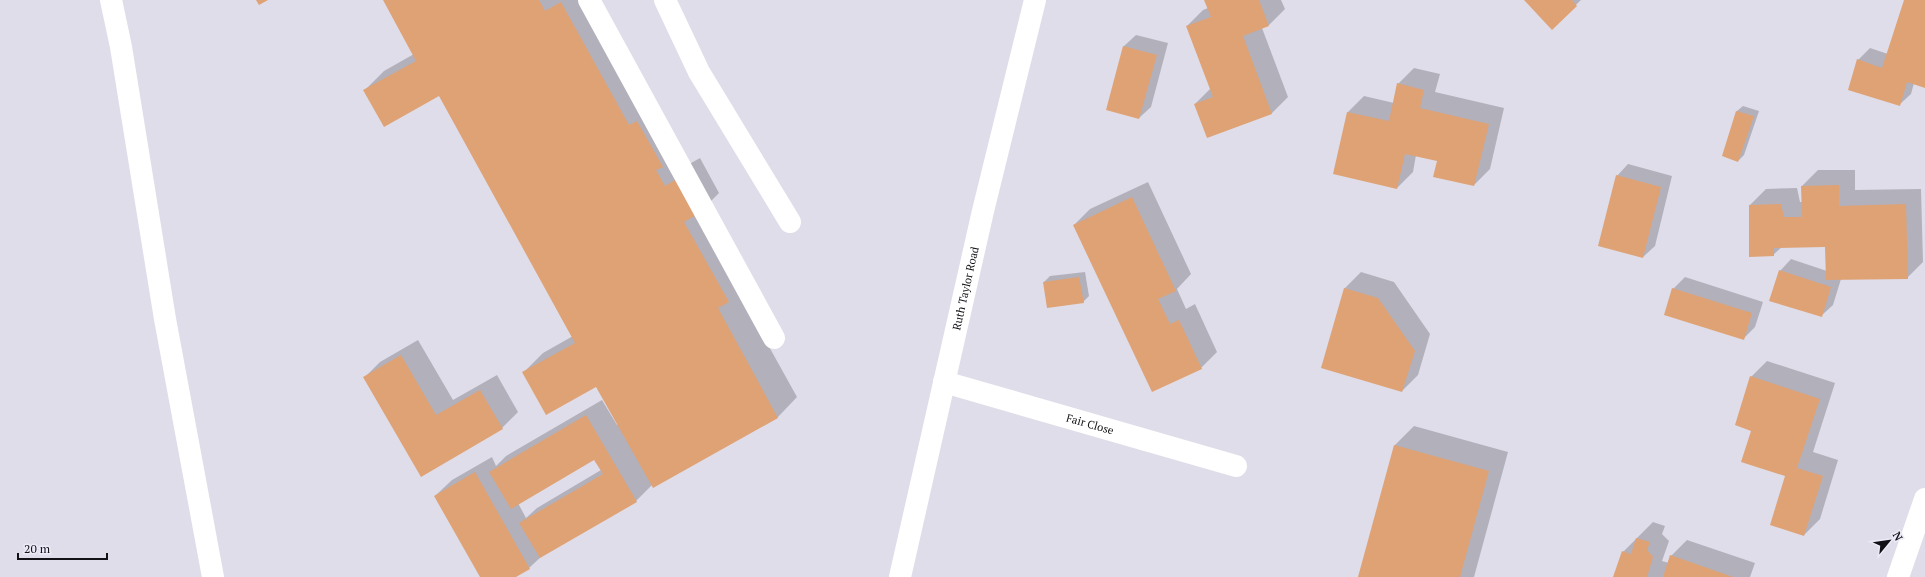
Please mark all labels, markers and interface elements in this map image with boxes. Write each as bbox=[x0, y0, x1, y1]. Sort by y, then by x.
street label: Ruth Taylor Road bbox=[949, 245, 982, 331]
street label: Fair Close bbox=[1065, 411, 1116, 438]
north arrow bbox=[1869, 521, 1909, 561]
text: N bbox=[1890, 529, 1906, 544]
scale bar bbox=[18, 535, 107, 561]
text: 20 m bbox=[24, 541, 51, 556]

